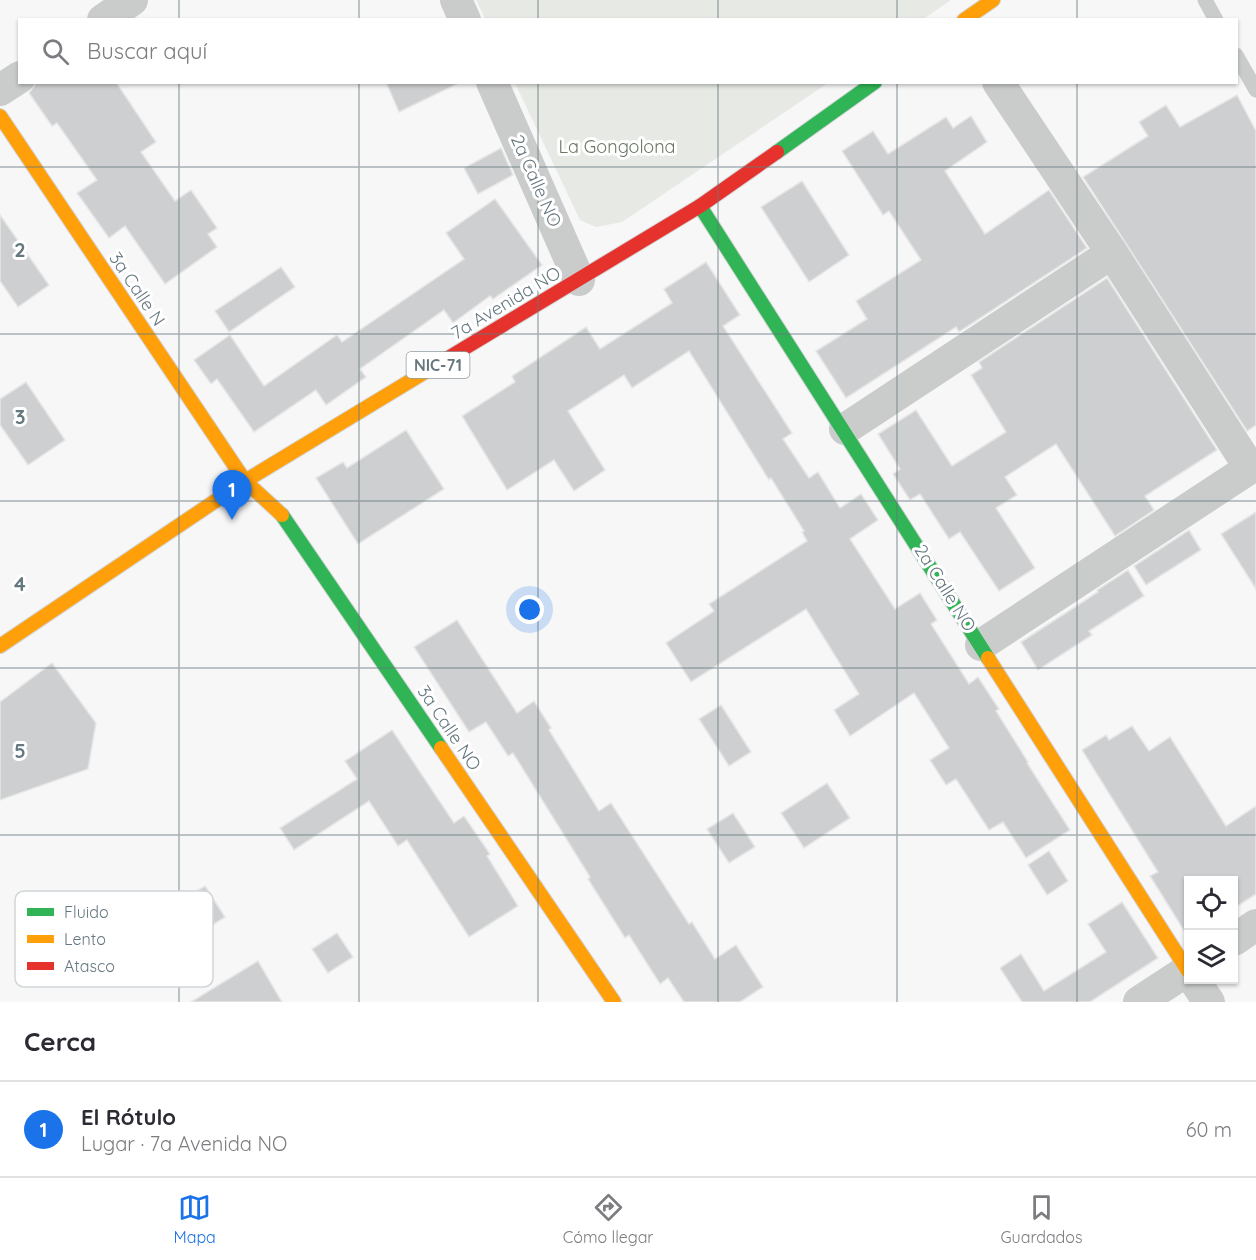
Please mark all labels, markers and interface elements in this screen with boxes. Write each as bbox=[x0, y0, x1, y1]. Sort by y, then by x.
search box bbox=[18, 18, 1238, 84]
icon: search bbox=[39, 35, 72, 68]
text: Buscar aquí bbox=[87, 37, 207, 65]
street label: 2a Calle NO bbox=[506, 131, 567, 230]
park label: La Gongolona bbox=[558, 135, 676, 158]
text: 2 bbox=[14, 237, 26, 262]
street label: 3a Calle N bbox=[104, 247, 170, 330]
street label: 7a Avenida NO bbox=[447, 261, 565, 344]
road number: NIC-71 bbox=[406, 352, 470, 378]
text: 3 bbox=[15, 404, 25, 429]
pin: 1 bbox=[212, 470, 252, 520]
street label: 2a Calle NO bbox=[910, 540, 981, 636]
text: 4 bbox=[14, 571, 26, 596]
your location bbox=[515, 595, 544, 624]
street label: 3a Calle NO bbox=[412, 681, 486, 775]
text: 5 bbox=[14, 738, 26, 763]
map controls bbox=[1184, 876, 1238, 984]
button: locate bbox=[1184, 876, 1238, 930]
legend bbox=[15, 891, 213, 987]
text: Fluido bbox=[64, 902, 109, 922]
text: Lento bbox=[64, 929, 106, 949]
button: layers bbox=[1184, 930, 1238, 984]
text: Atasco bbox=[64, 956, 115, 976]
text: Cerca bbox=[24, 1025, 96, 1058]
text: El Rótulo bbox=[81, 1103, 176, 1131]
text: 1 bbox=[40, 1117, 47, 1142]
text: 60 m bbox=[1186, 1117, 1232, 1142]
text: Lugar · 7a Avenida NO bbox=[81, 1131, 287, 1156]
tab: Mapa bbox=[174, 1191, 216, 1247]
tab: Cómo llegar bbox=[563, 1191, 653, 1247]
tab: Guardados bbox=[1000, 1191, 1082, 1247]

